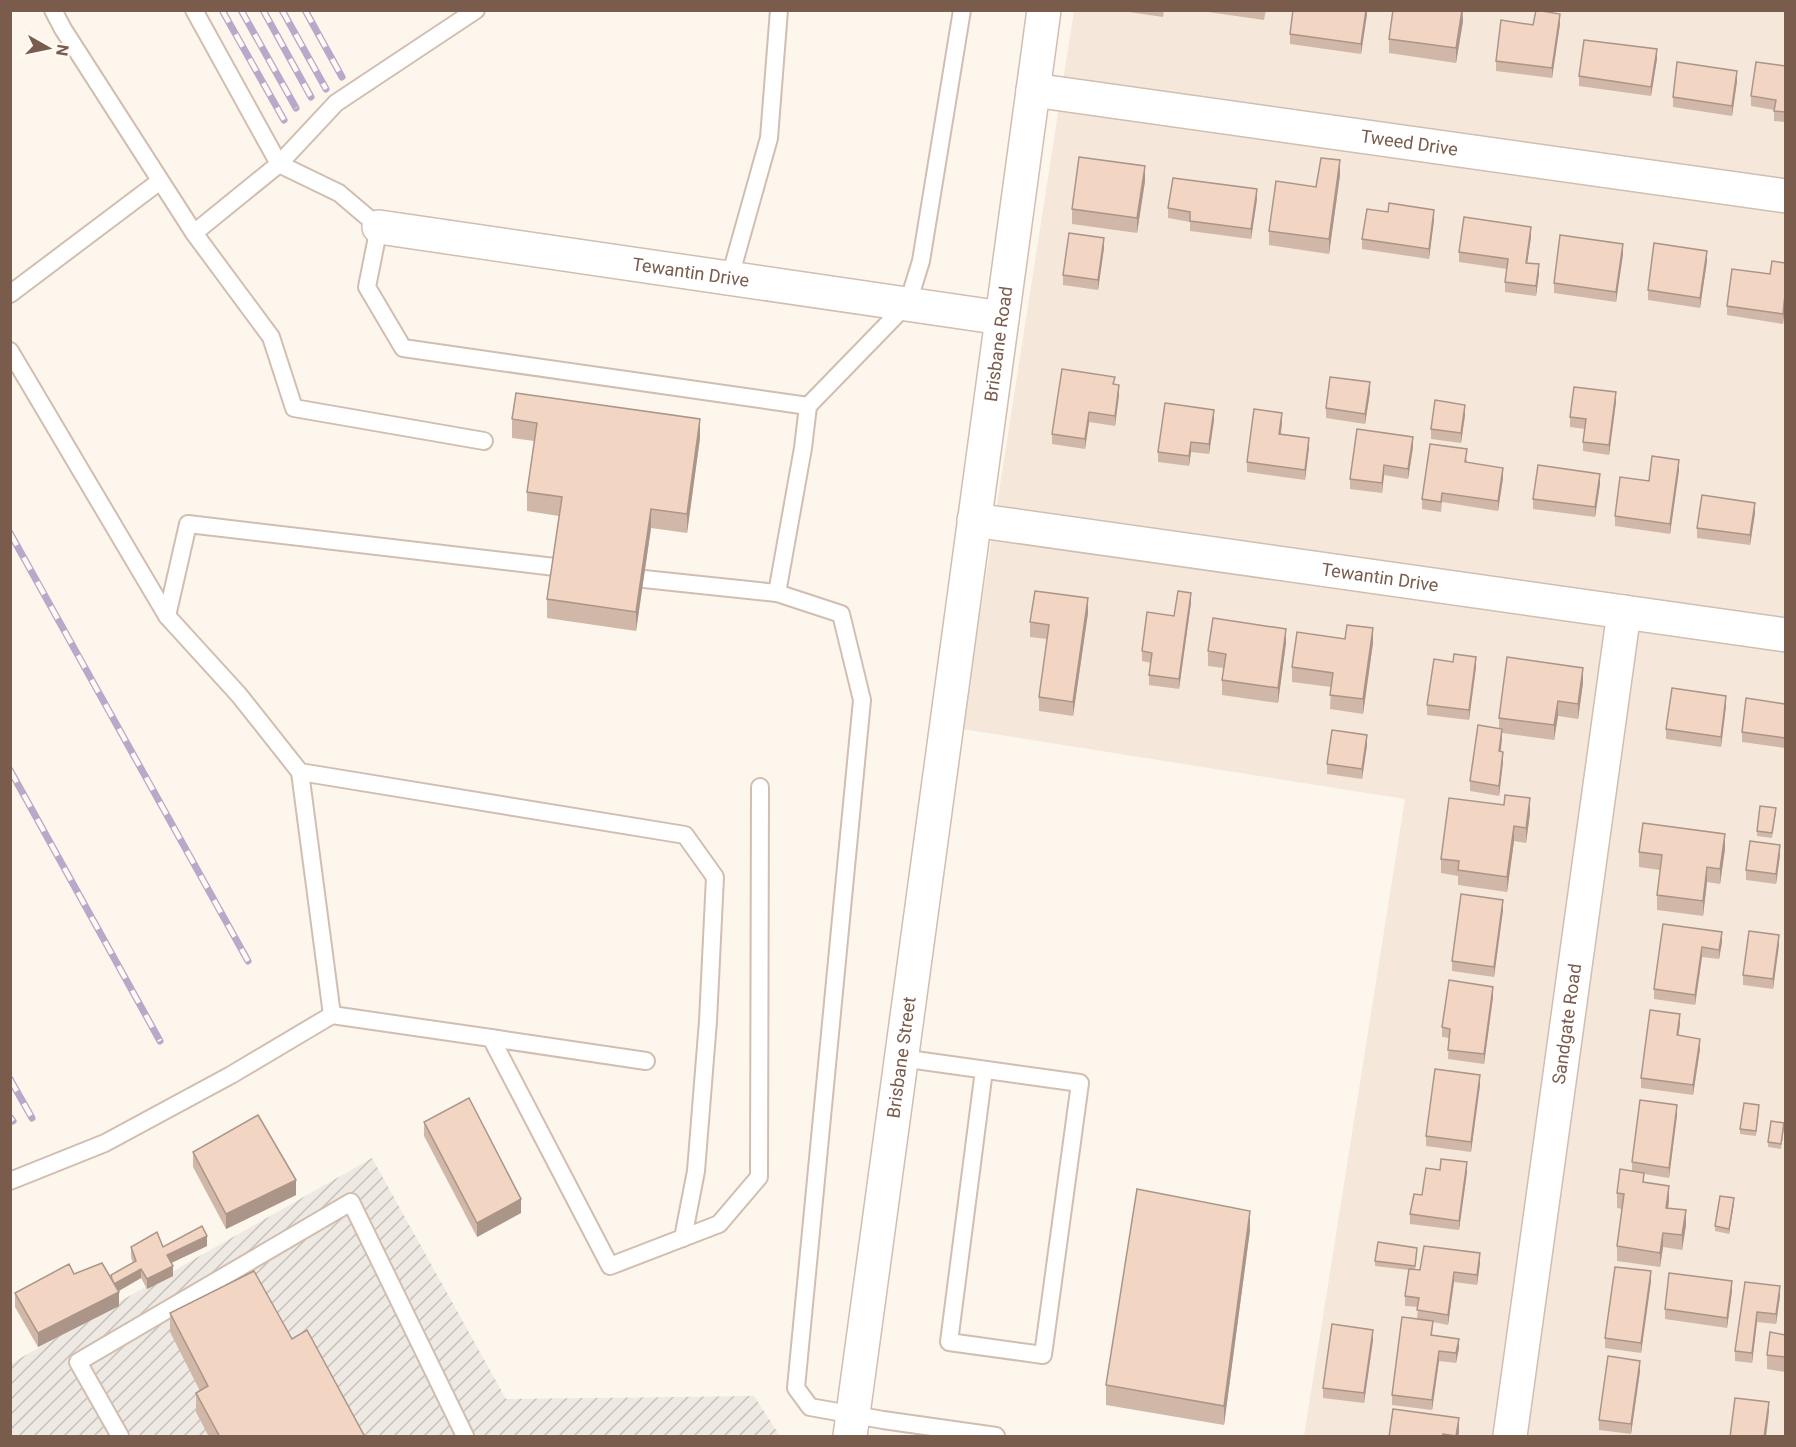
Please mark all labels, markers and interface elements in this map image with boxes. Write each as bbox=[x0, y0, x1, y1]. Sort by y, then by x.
north arrow bbox=[18, 18, 78, 78]
text: N bbox=[52, 43, 73, 57]
street label: Tweed Drive bbox=[1359, 125, 1459, 160]
street label: Tewantin Drive bbox=[631, 253, 751, 291]
street label: Brisbane Road bbox=[980, 285, 1016, 403]
street label: Tewantin Drive bbox=[1320, 558, 1440, 596]
street label: Sandgate Road bbox=[1548, 962, 1585, 1086]
street label: Brisbane Street bbox=[882, 995, 920, 1119]

